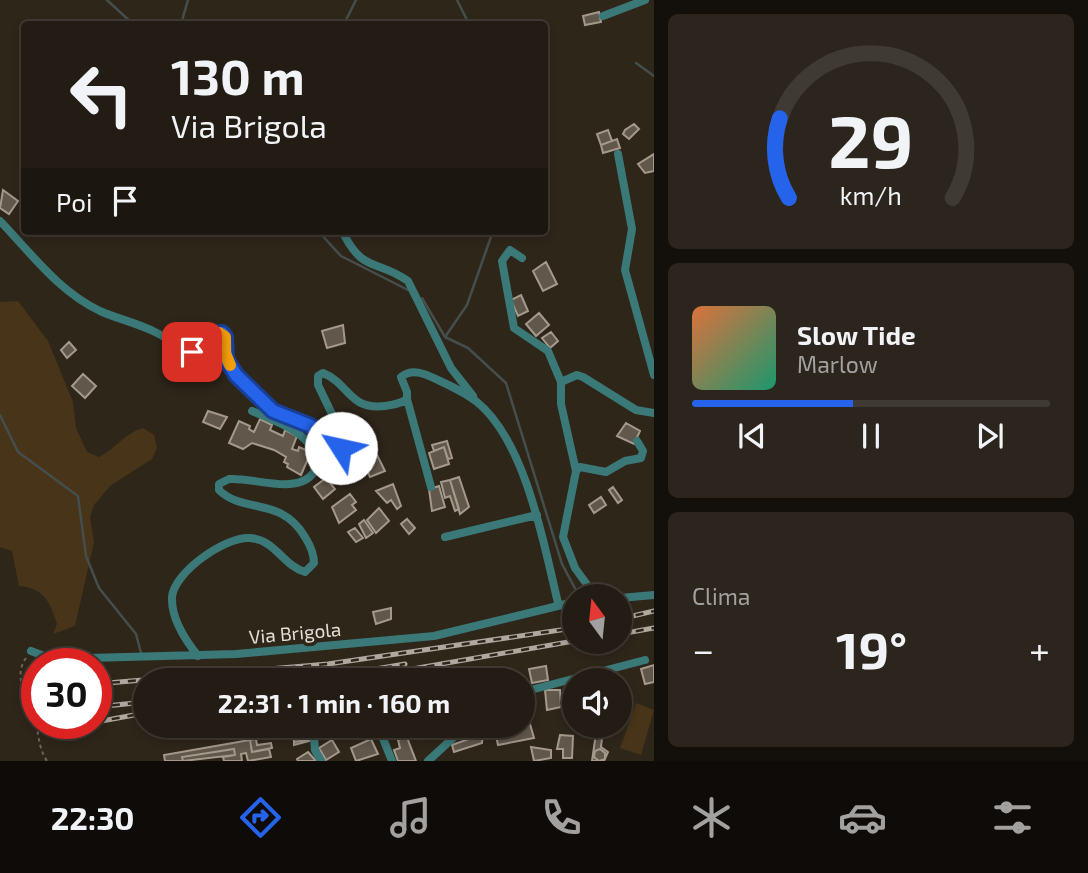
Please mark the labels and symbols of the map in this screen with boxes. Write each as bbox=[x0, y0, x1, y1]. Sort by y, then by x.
pin bbox=[162, 322, 222, 382]
position arrow bbox=[304, 411, 378, 485]
north arrow bbox=[562, 584, 632, 654]
street label: Via Brigola bbox=[248, 617, 342, 648]
speed limit sign: 30 bbox=[21, 648, 112, 739]

